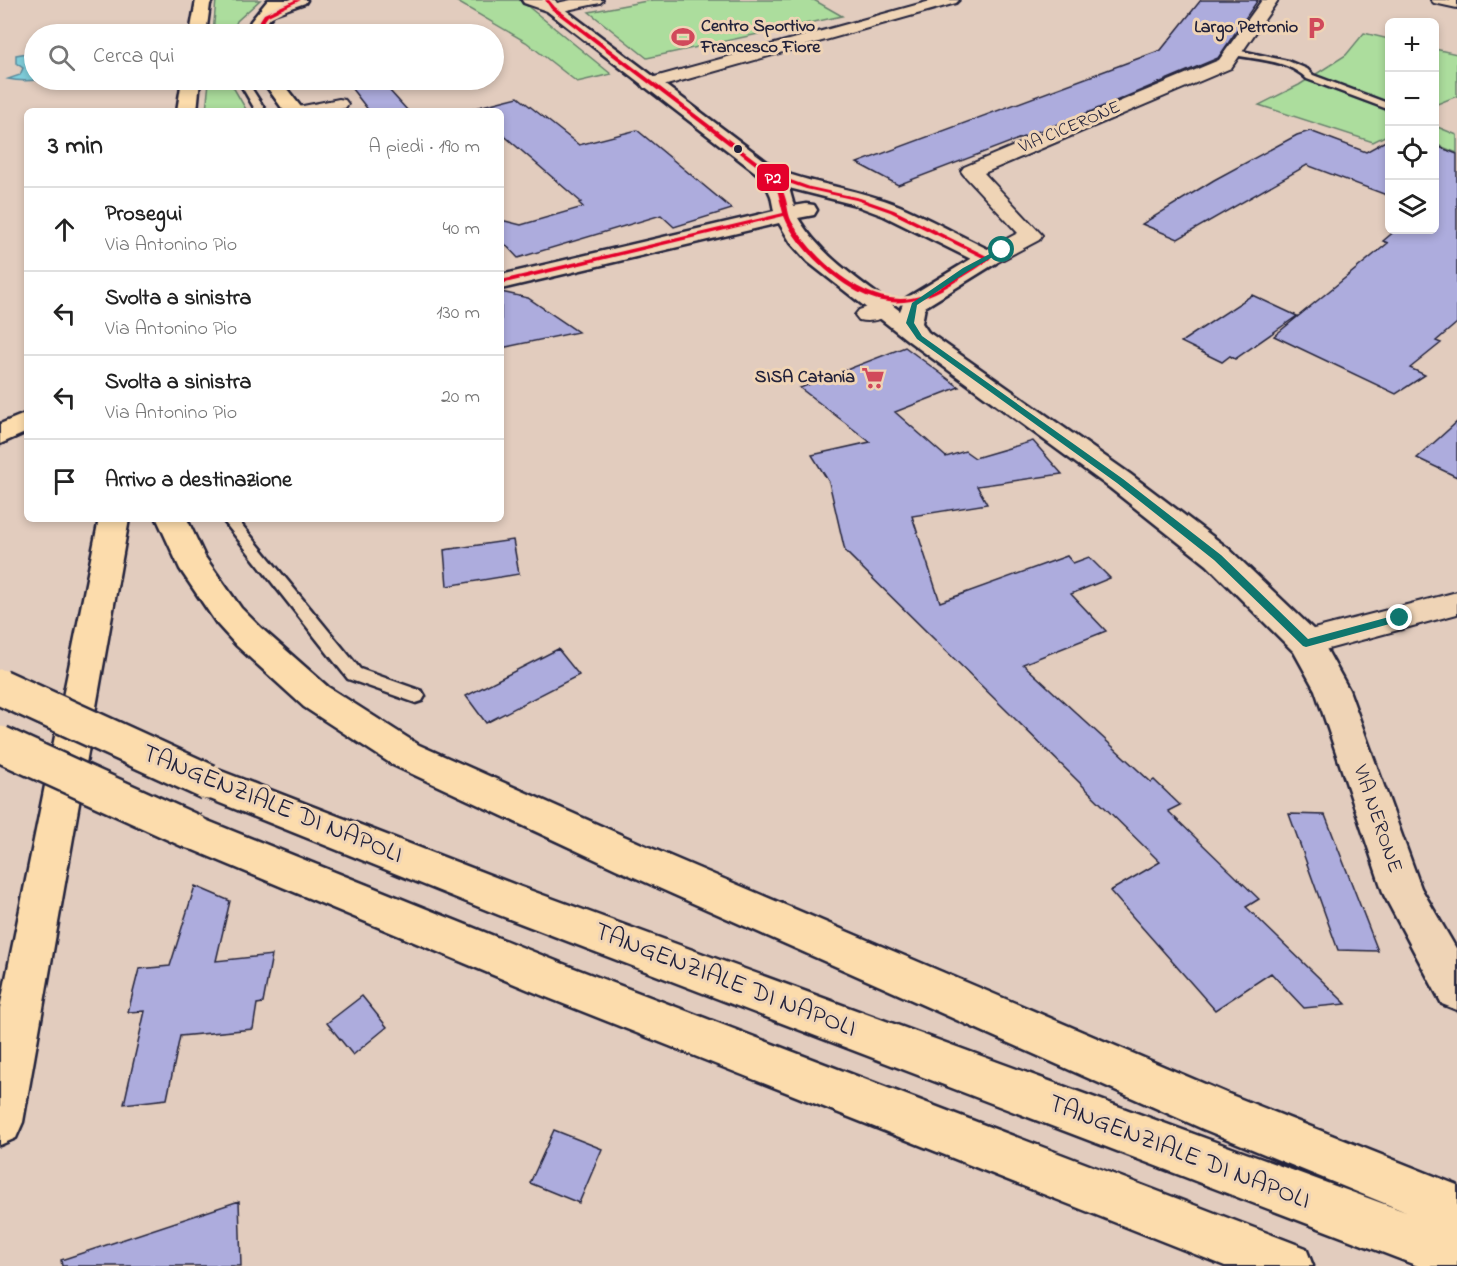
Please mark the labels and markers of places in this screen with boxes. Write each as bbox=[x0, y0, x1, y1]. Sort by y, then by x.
place label: Centro Sportivo Francesco Fiore bbox=[700, 14, 821, 61]
place label: Largo Petronio bbox=[1194, 15, 1298, 42]
parking icon: Largo Petronio bbox=[1303, 15, 1329, 41]
sports icon: Centro Sportivo Francesco Fiore bbox=[670, 24, 696, 50]
unlabelled marker bbox=[732, 143, 744, 155]
place label: SISA Catania bbox=[755, 365, 855, 391]
supermarket icon: SISA Catania bbox=[860, 365, 886, 391]

